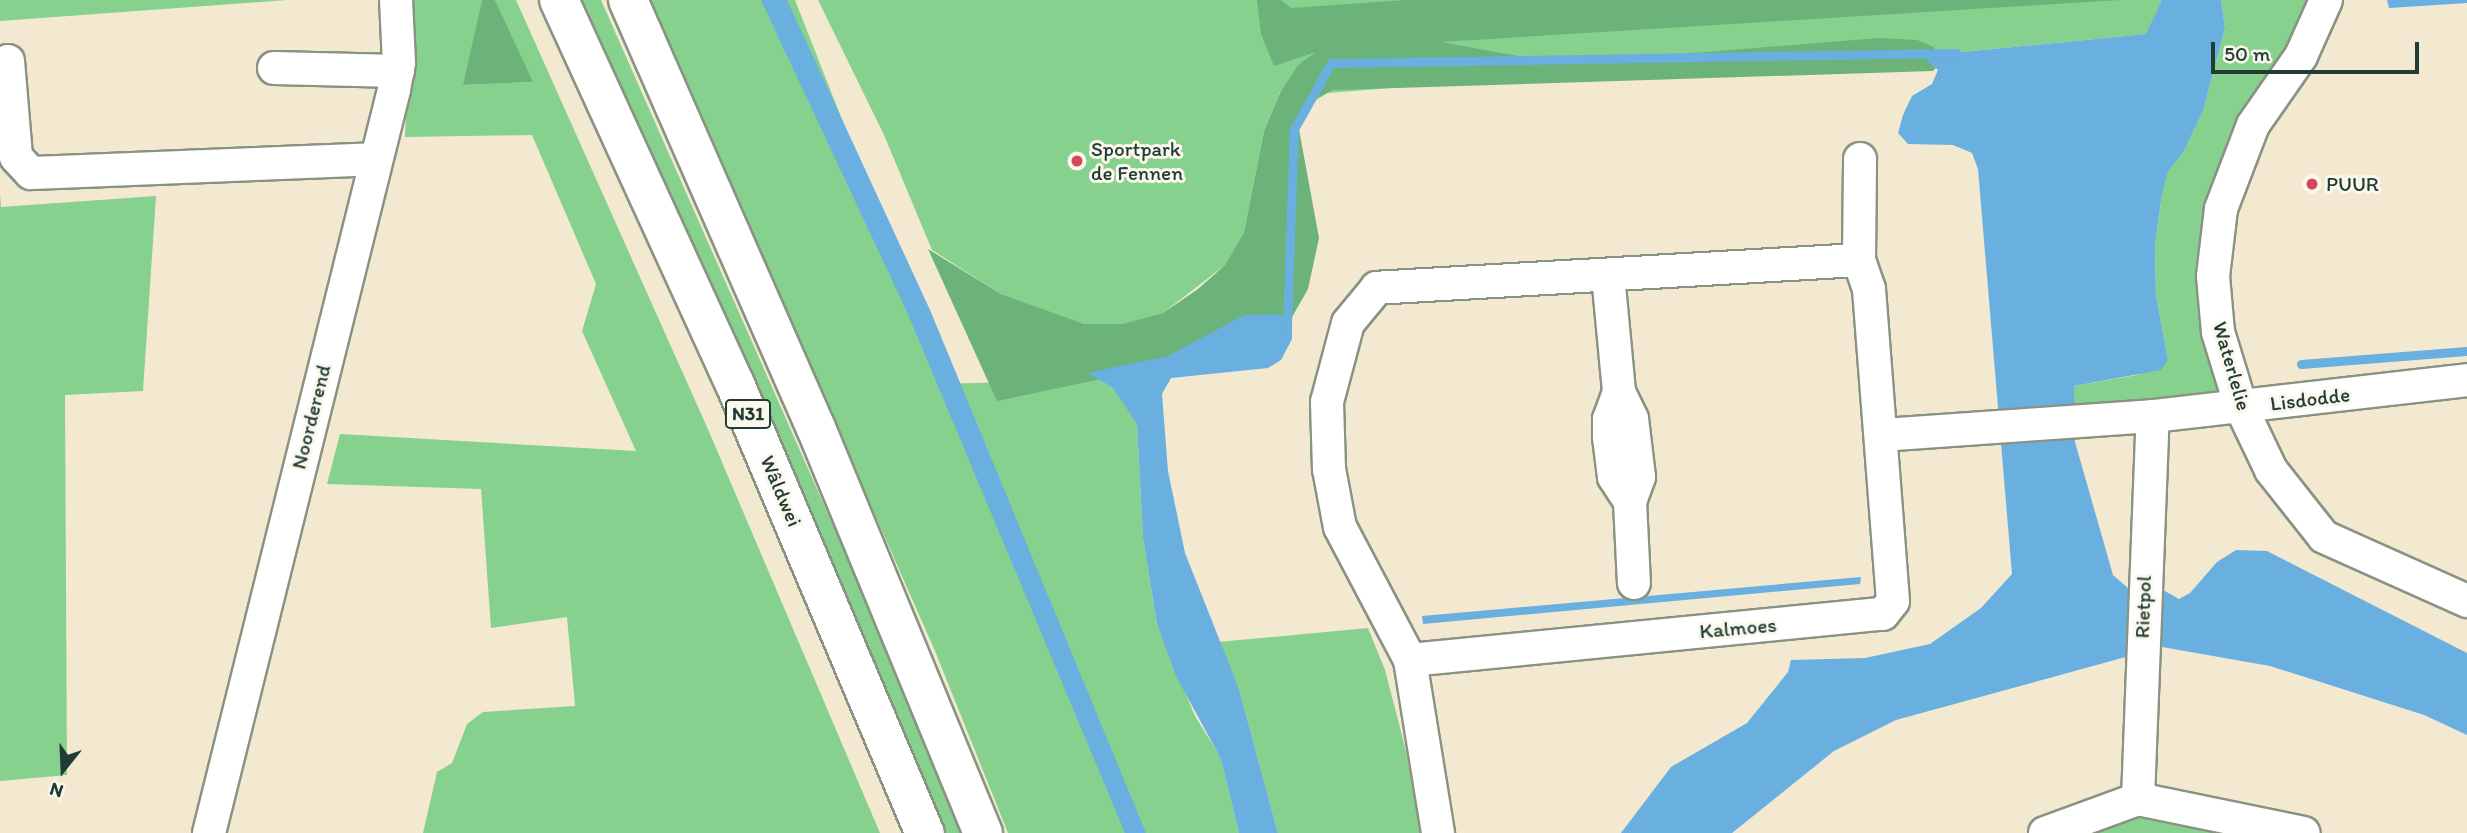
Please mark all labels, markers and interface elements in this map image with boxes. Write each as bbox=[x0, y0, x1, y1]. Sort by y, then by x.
scale bar bbox=[2215, 28, 2423, 72]
text: 50 m bbox=[2224, 41, 2270, 66]
place label: Sportpark de Fennen bbox=[1091, 136, 1182, 186]
marker: Sportpark de Fennen bbox=[1069, 153, 1085, 169]
place label: PUUR bbox=[2326, 171, 2379, 197]
marker: PUUR bbox=[2304, 176, 2320, 192]
street label: Waterlelie bbox=[2207, 319, 2257, 413]
street label: Noorderend bbox=[286, 362, 336, 472]
street label: Lisdodde bbox=[2269, 382, 2351, 416]
road number: N31 bbox=[724, 398, 772, 430]
street label: Wâldwei bbox=[755, 452, 807, 530]
street label: Rietpol bbox=[2129, 575, 2157, 639]
street label: Kalmoes bbox=[1698, 612, 1778, 644]
north arrow bbox=[28, 735, 98, 805]
text: N bbox=[47, 778, 66, 803]

